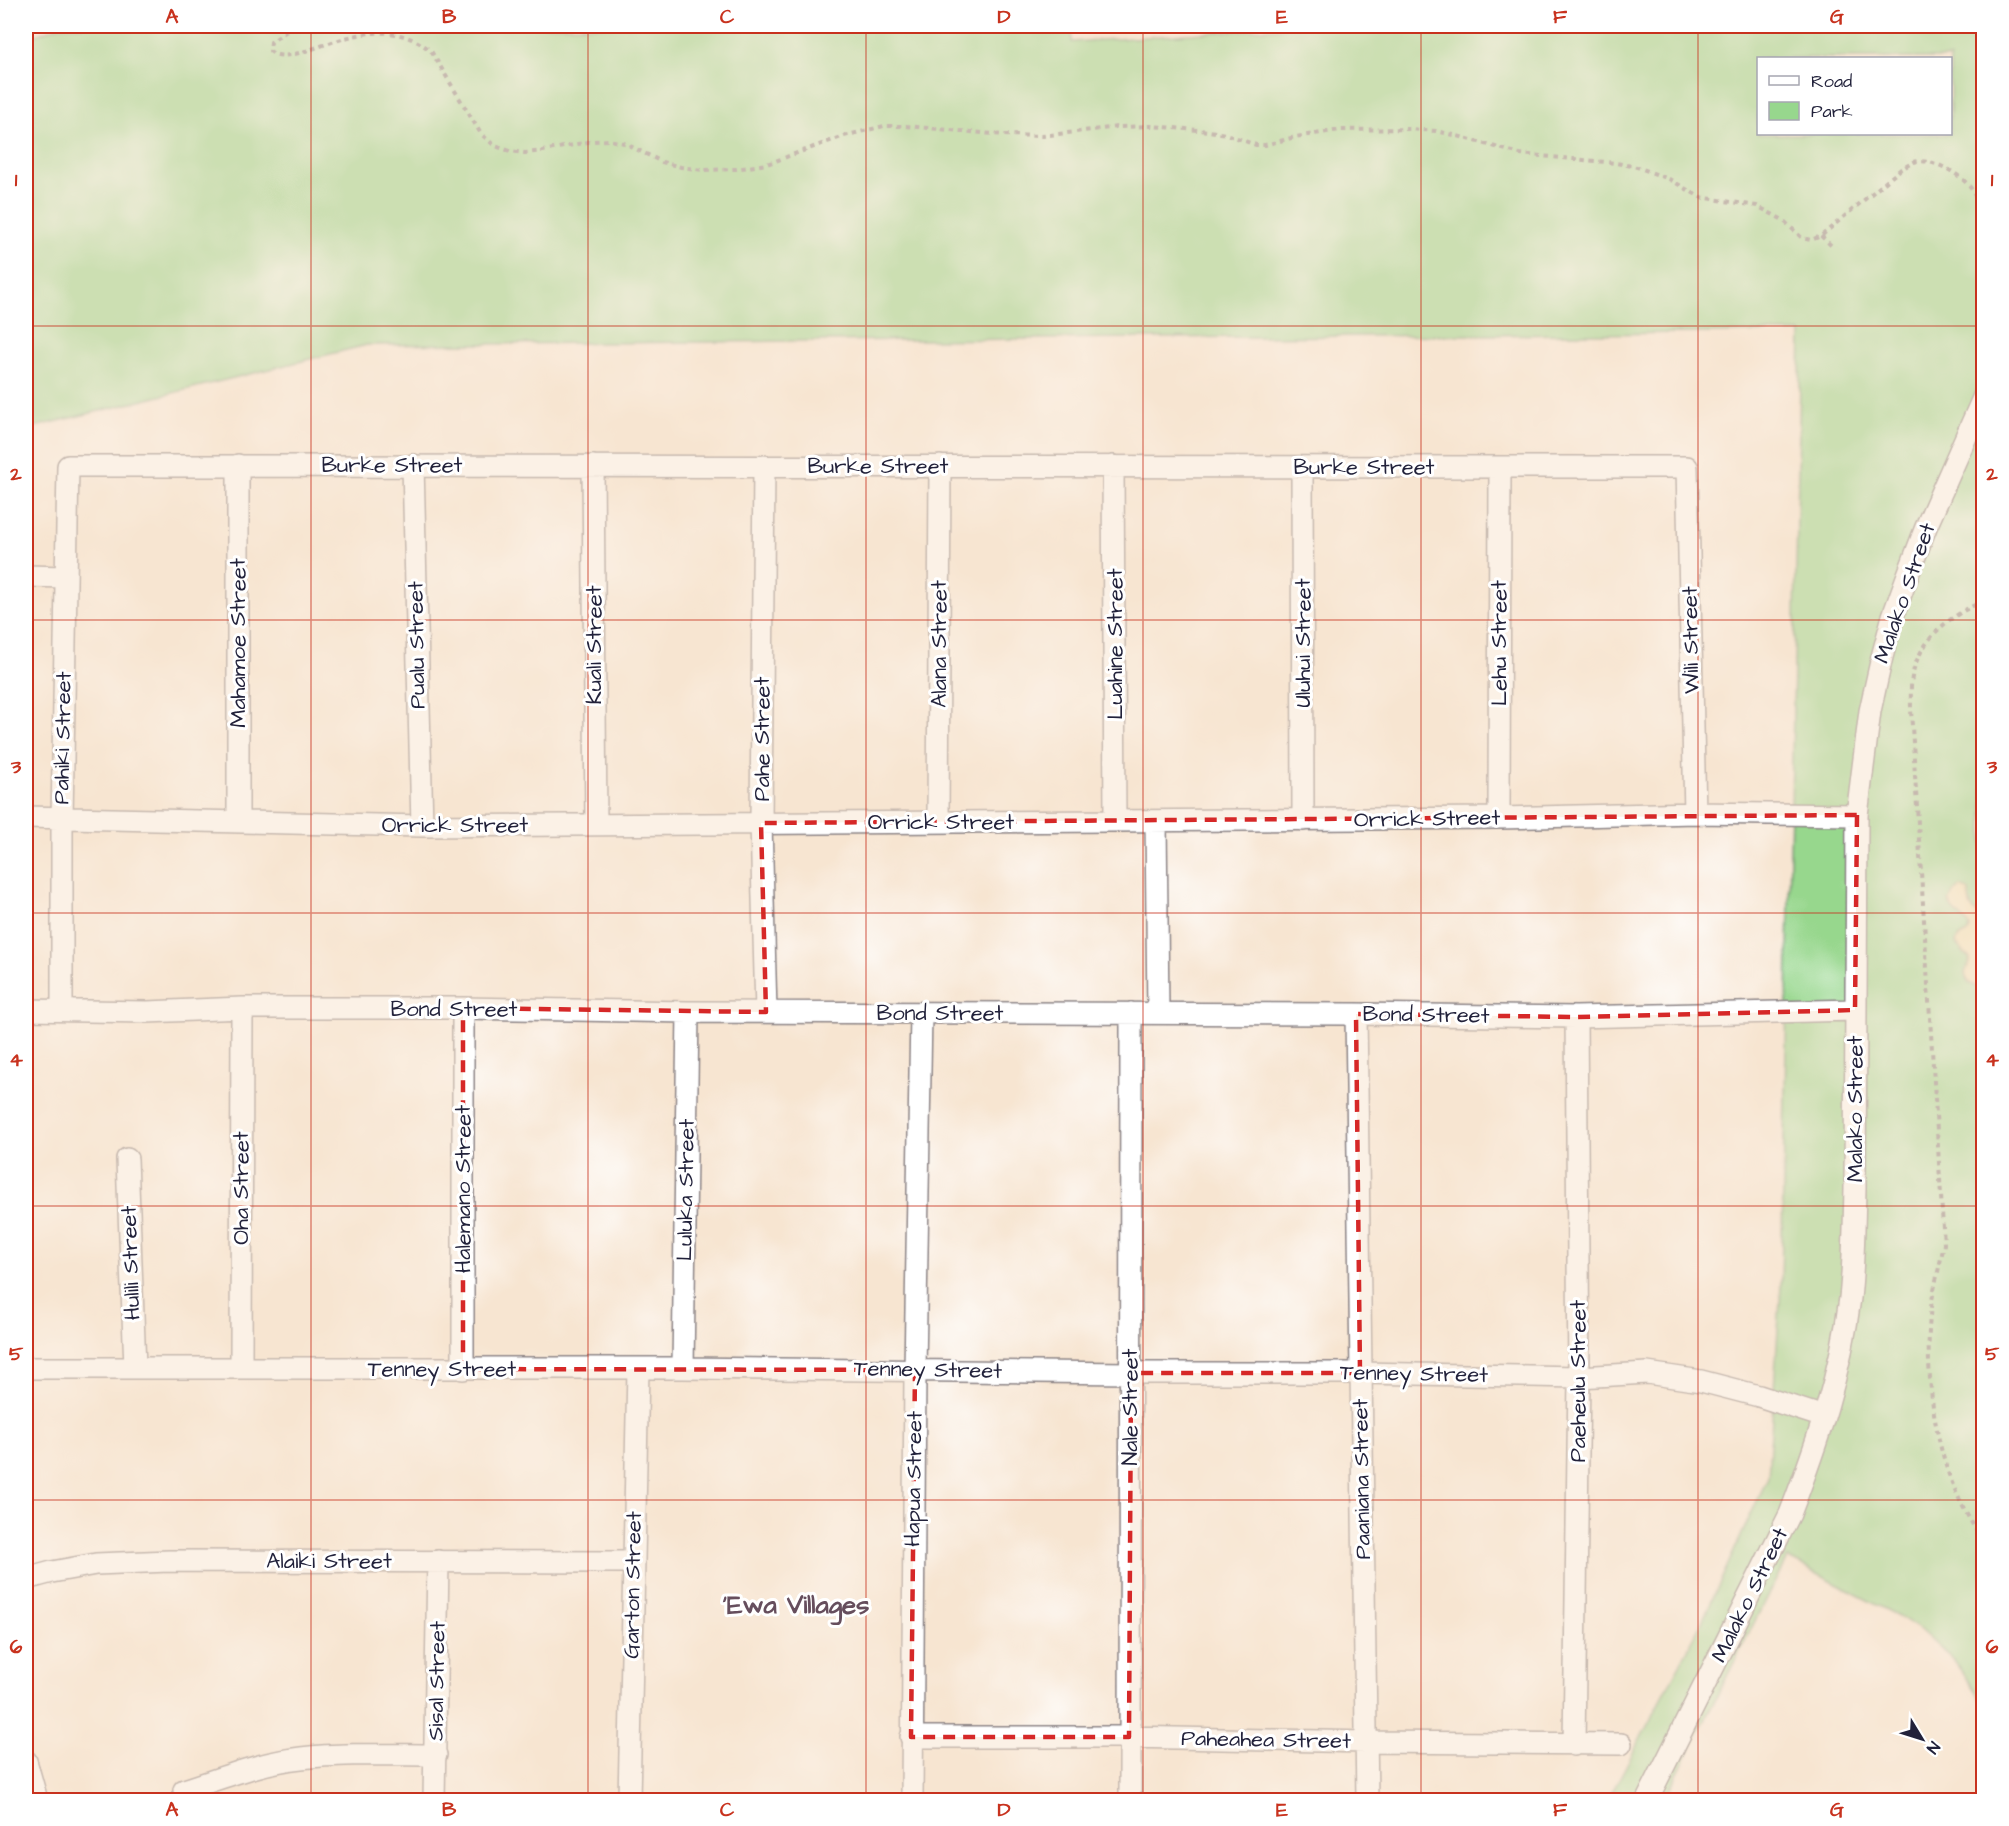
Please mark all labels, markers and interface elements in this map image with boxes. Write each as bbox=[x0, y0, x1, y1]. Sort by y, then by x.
text: A bbox=[166, 3, 179, 31]
text: B bbox=[442, 3, 457, 31]
text: C bbox=[720, 3, 735, 31]
text: D bbox=[998, 3, 1011, 31]
text: E bbox=[1276, 3, 1288, 31]
text: F bbox=[1553, 3, 1568, 31]
text: G bbox=[1830, 3, 1844, 31]
legend bbox=[1757, 57, 1952, 135]
text: Road bbox=[1811, 69, 1852, 94]
text: Park bbox=[1811, 99, 1853, 124]
text: 1 bbox=[15, 166, 18, 194]
text: 1 bbox=[1991, 166, 1994, 194]
street label: Burke Street bbox=[321, 450, 463, 481]
street label: Burke Street bbox=[807, 451, 949, 482]
street label: Burke Street bbox=[1293, 452, 1435, 483]
text: 2 bbox=[9, 460, 22, 488]
text: 2 bbox=[1985, 460, 1998, 488]
street label: Malako Street bbox=[1866, 519, 1944, 667]
street label: Mahamoe Street bbox=[223, 558, 254, 728]
street label: Luahine Street bbox=[1100, 568, 1131, 720]
street label: Uluhui Street bbox=[1288, 578, 1319, 708]
street label: Alana Street bbox=[924, 580, 955, 708]
street label: Lehu Street bbox=[1484, 580, 1515, 706]
street label: Pualu Street bbox=[400, 581, 434, 709]
street label: Kuali Street bbox=[579, 585, 610, 705]
street label: Wili Street bbox=[1675, 586, 1707, 694]
street label: Pahiki Street bbox=[46, 671, 80, 805]
street label: Pahe Street bbox=[747, 677, 778, 801]
text: 3 bbox=[10, 753, 22, 781]
text: 3 bbox=[1986, 753, 1998, 781]
street label: Orrick Street bbox=[1354, 802, 1501, 836]
street label: Orrick Street bbox=[868, 807, 1014, 838]
street label: Orrick Street bbox=[382, 810, 528, 841]
street label: Bond Street bbox=[391, 994, 518, 1025]
street label: Bond Street bbox=[877, 998, 1004, 1029]
street label: Bond Street bbox=[1362, 998, 1490, 1032]
street label: Malako Street bbox=[1840, 1036, 1871, 1182]
text: 4 bbox=[9, 1046, 23, 1074]
text: 4 bbox=[1985, 1046, 1999, 1074]
street label: Halemano Street bbox=[448, 1105, 479, 1273]
street label: Luluka Street bbox=[669, 1118, 703, 1261]
street label: Oha Street bbox=[226, 1131, 257, 1245]
street label: Hulili Street bbox=[114, 1205, 148, 1321]
street label: Paeheulu Street bbox=[1563, 1300, 1594, 1462]
text: 5 bbox=[9, 1340, 24, 1368]
text: 5 bbox=[1985, 1340, 2000, 1368]
street label: Nale Street bbox=[1115, 1348, 1146, 1466]
street label: Tenney Street bbox=[854, 1353, 1002, 1388]
street label: Tenney Street bbox=[368, 1354, 516, 1386]
street label: Tenney Street bbox=[1340, 1357, 1488, 1392]
street label: Paaniana Street bbox=[1345, 1398, 1379, 1560]
street label: Hapua Street bbox=[897, 1411, 931, 1547]
street label: Garton Street bbox=[616, 1511, 650, 1659]
street label: Malako Street bbox=[1704, 1522, 1796, 1668]
street label: Alaiki Street bbox=[266, 1546, 392, 1577]
district label: ‘Ewa Villages bbox=[723, 1587, 869, 1626]
street label: Sisal Street bbox=[420, 1621, 454, 1741]
text: 6 bbox=[10, 1633, 23, 1661]
text: 6 bbox=[1986, 1633, 1999, 1661]
north arrow bbox=[1892, 1709, 1952, 1769]
street label: Paheahea Street bbox=[1181, 1723, 1351, 1757]
text: N bbox=[1921, 1737, 1945, 1758]
text: A bbox=[166, 1796, 179, 1824]
text: B bbox=[442, 1796, 457, 1824]
text: C bbox=[720, 1796, 735, 1824]
text: D bbox=[998, 1796, 1011, 1824]
text: E bbox=[1276, 1796, 1288, 1824]
text: F bbox=[1553, 1796, 1568, 1824]
text: G bbox=[1830, 1796, 1844, 1824]

